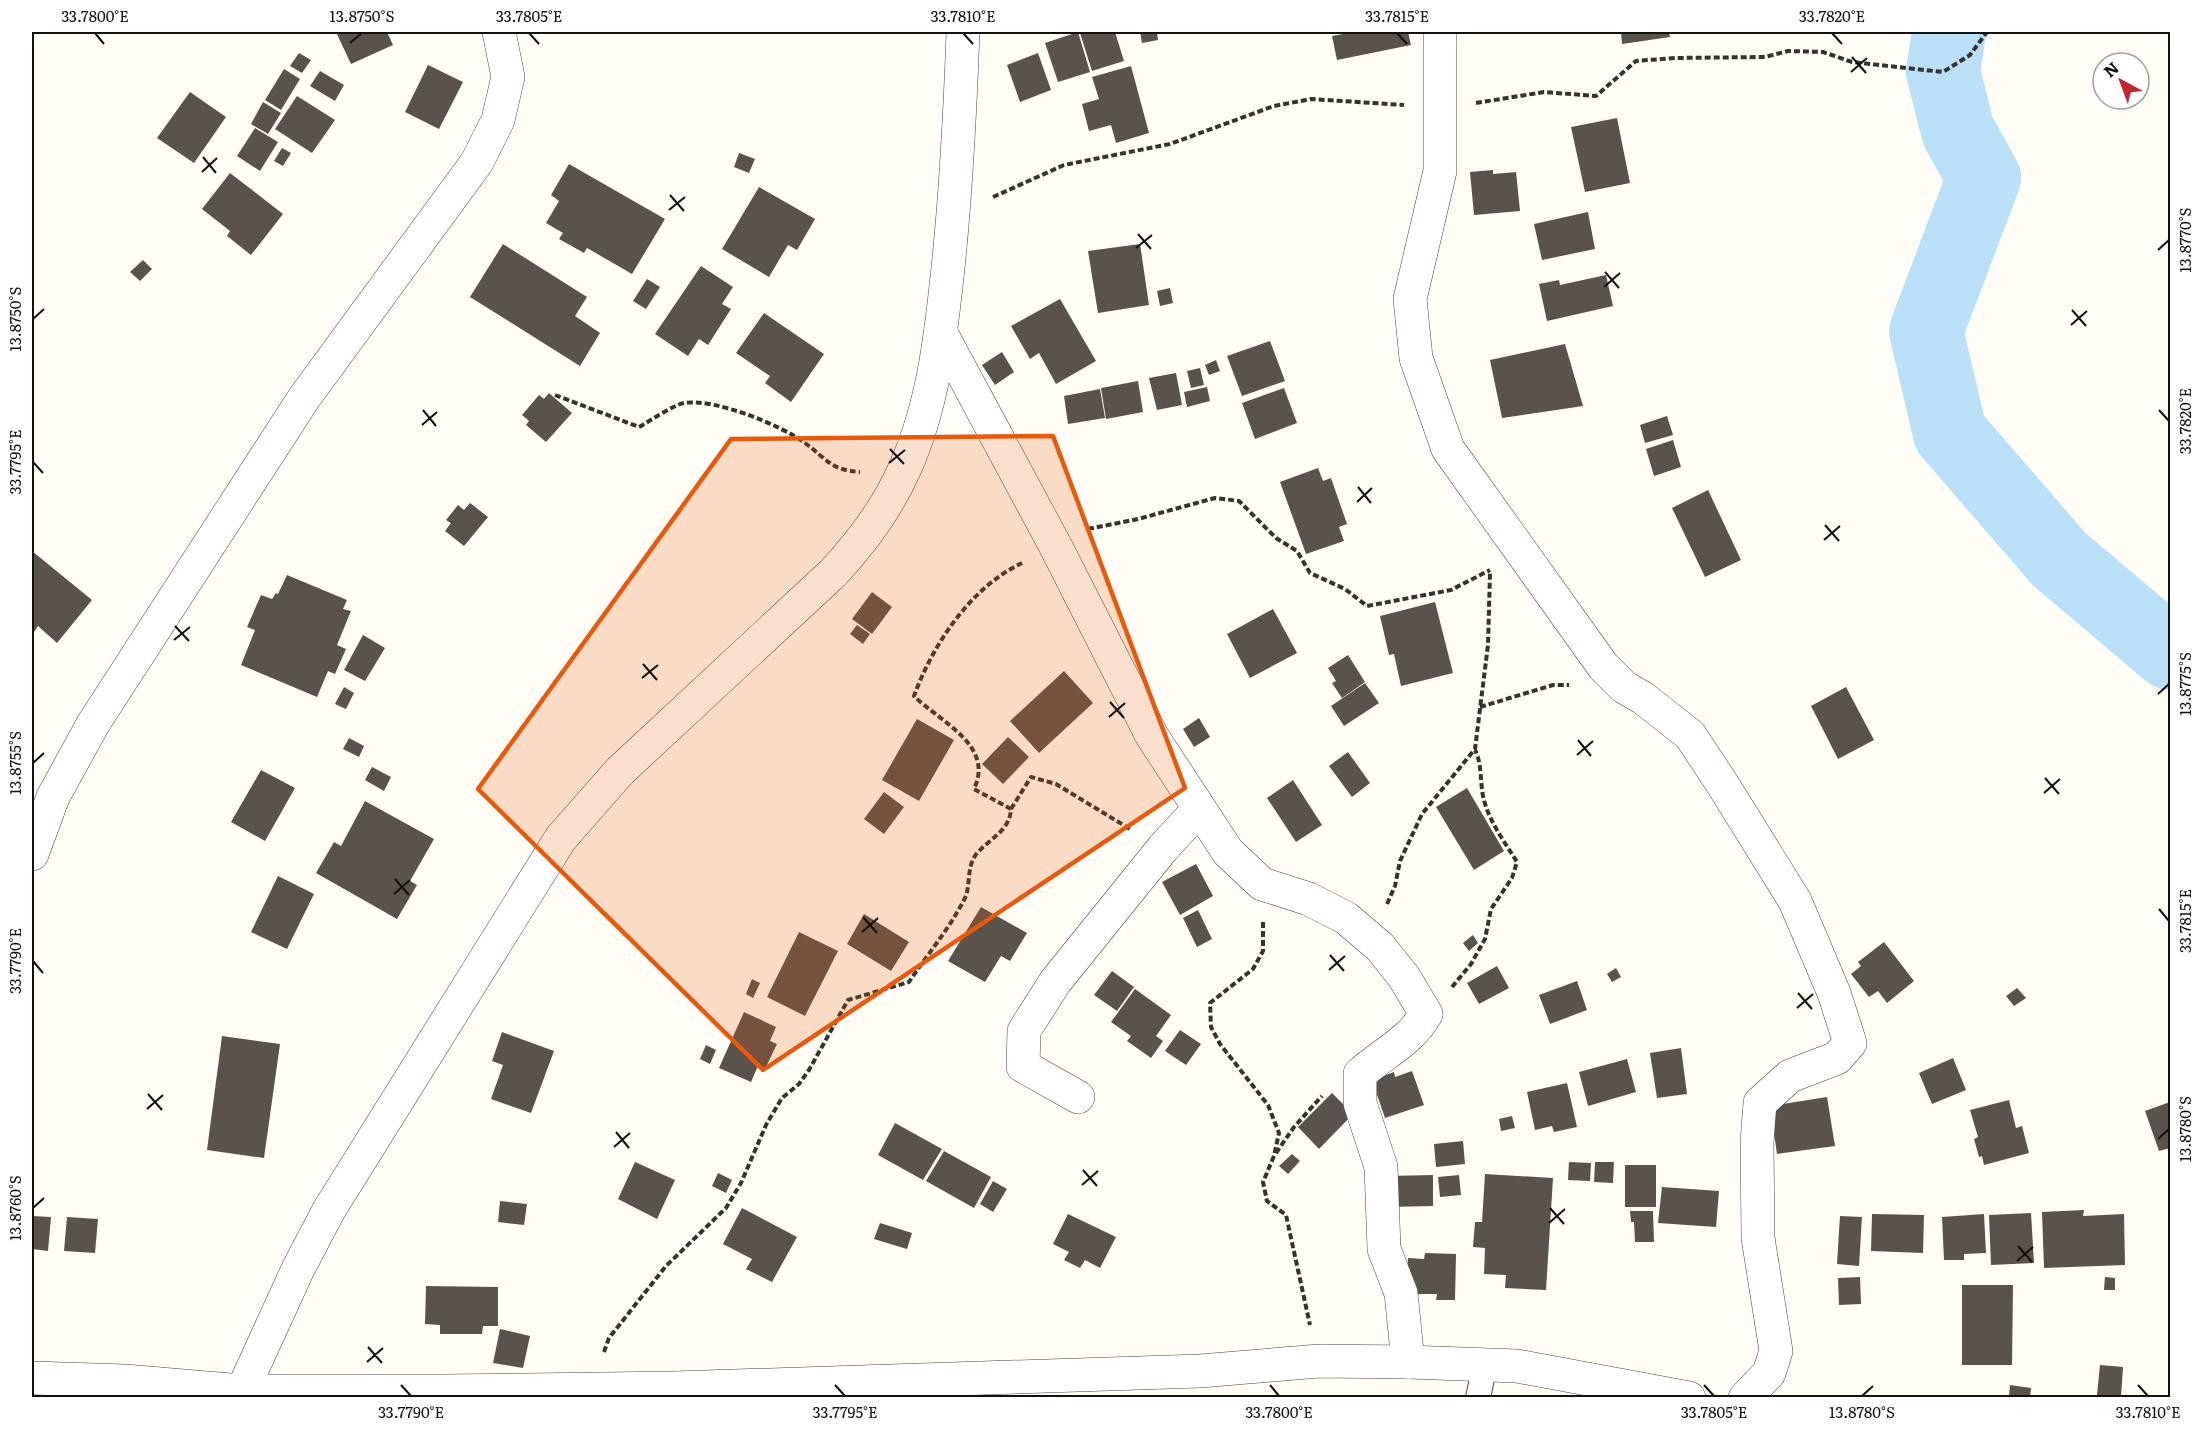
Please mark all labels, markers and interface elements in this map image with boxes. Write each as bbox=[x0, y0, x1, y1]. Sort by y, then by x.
text: 33.7800°E bbox=[61, 4, 129, 27]
text: 13.8750°S bbox=[330, 4, 394, 27]
text: 33.7805°E bbox=[496, 4, 562, 27]
text: 33.7810°E bbox=[930, 4, 996, 27]
text: 33.7815°E bbox=[1365, 4, 1429, 27]
text: 33.7820°E bbox=[1799, 4, 1865, 27]
north arrow bbox=[2091, 51, 2151, 111]
text: N bbox=[2098, 55, 2123, 82]
text: 13.8770°S bbox=[2173, 207, 2196, 273]
text: 13.8750°S bbox=[3, 287, 26, 351]
text: 33.7820°E bbox=[2173, 388, 2196, 454]
text: 33.7795°E bbox=[3, 429, 26, 495]
text: 13.8775°S bbox=[2173, 652, 2196, 716]
text: 13.8755°S bbox=[3, 731, 26, 795]
text: 33.7815°E bbox=[2173, 889, 2196, 953]
text: 33.7790°E bbox=[3, 928, 26, 994]
text: 13.8780°S bbox=[2173, 1096, 2196, 1162]
text: 13.8760°S bbox=[3, 1175, 26, 1241]
text: 33.7790°E bbox=[378, 1400, 444, 1423]
text: 33.7795°E bbox=[812, 1400, 878, 1423]
text: 33.7800°E bbox=[1245, 1400, 1313, 1423]
text: 33.7805°E bbox=[1681, 1400, 1747, 1423]
text: 13.8780°S bbox=[1829, 1400, 1895, 1423]
text: 33.7810°E bbox=[2115, 1400, 2181, 1423]

